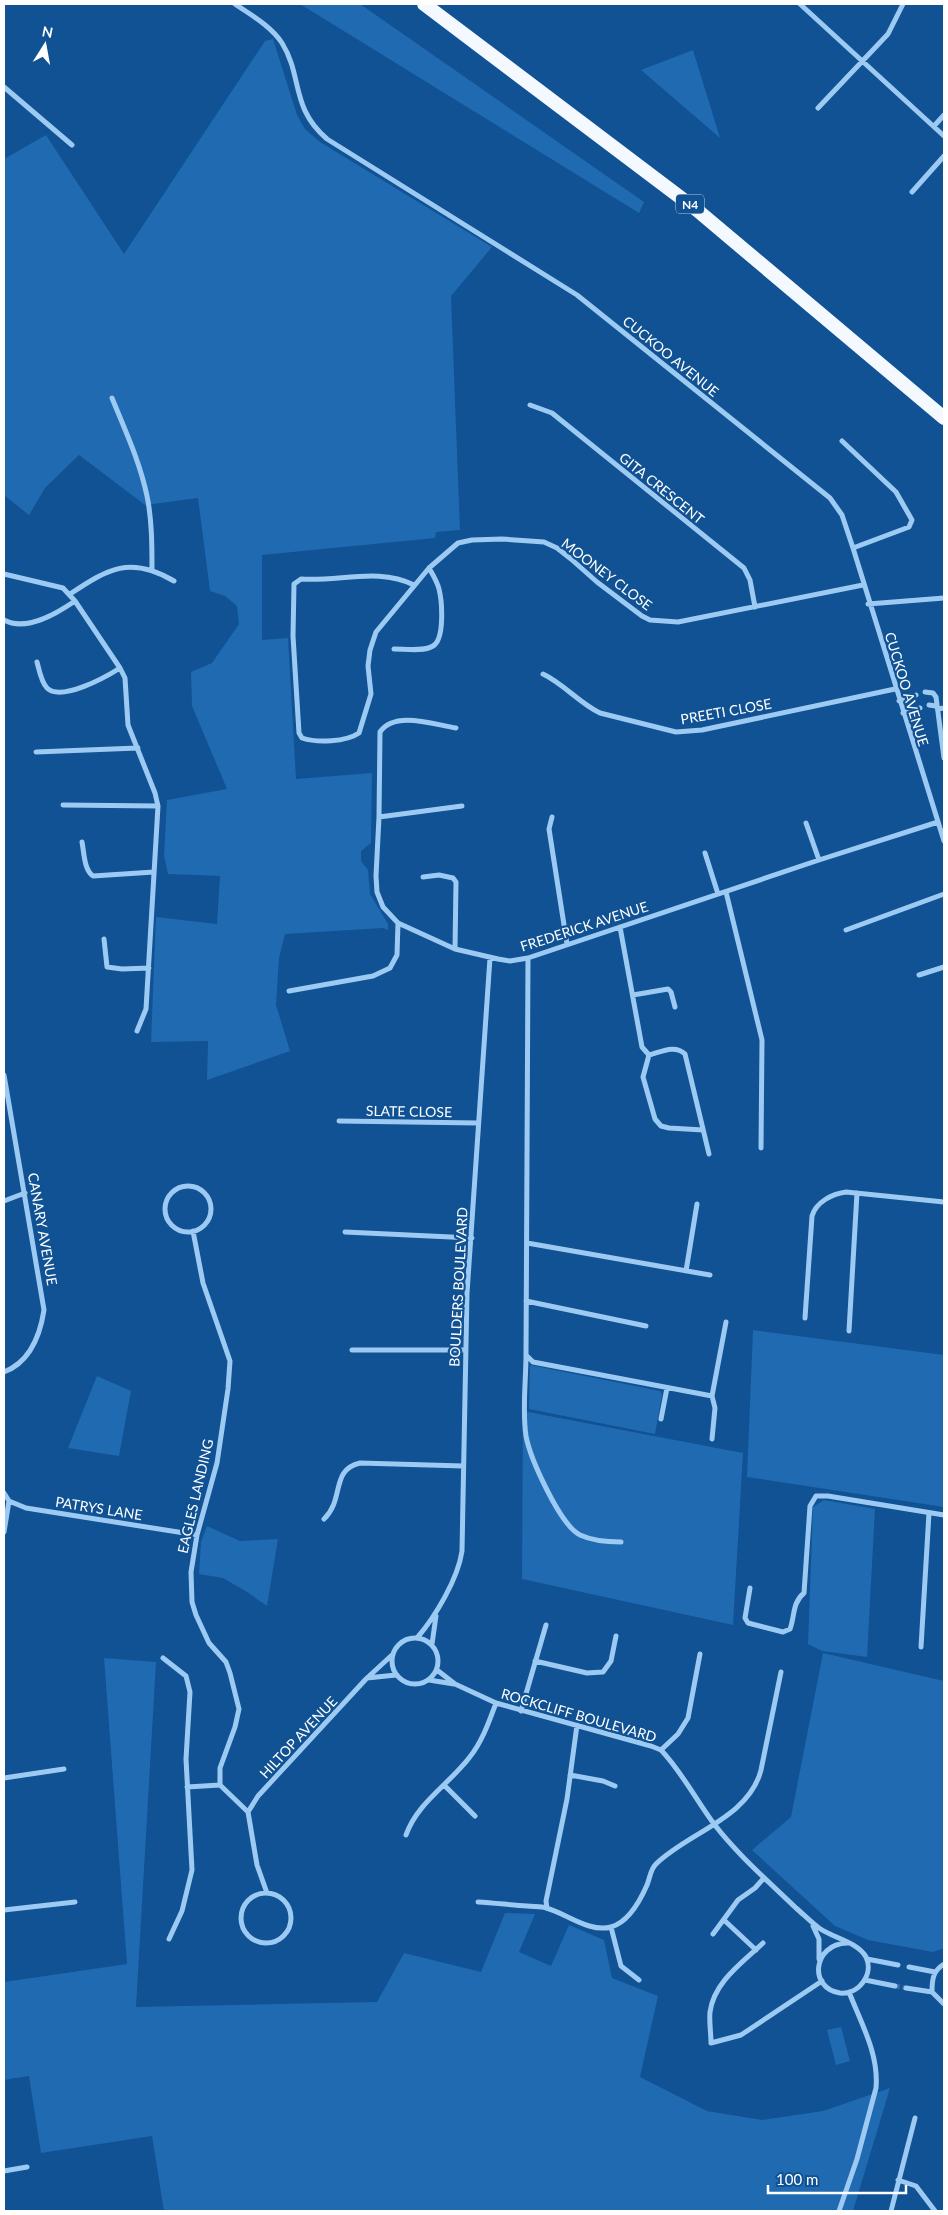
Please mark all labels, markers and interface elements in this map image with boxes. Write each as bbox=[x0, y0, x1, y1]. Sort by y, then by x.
north arrow bbox=[20, 20, 70, 70]
text: N bbox=[41, 22, 54, 41]
road number: N4 bbox=[676, 194, 704, 213]
street label: CUCKOO AVENUE bbox=[620, 312, 722, 400]
street label: GITA CRESCENT bbox=[616, 449, 708, 528]
street label: MOONEY CLOSE bbox=[558, 534, 656, 614]
street label: CUCKOO AVENUE bbox=[882, 630, 932, 748]
street label: PREETI CLOSE bbox=[679, 695, 773, 727]
street label: FREDERICK AVENUE bbox=[518, 897, 650, 955]
street label: SLATE CLOSE bbox=[366, 1102, 452, 1120]
street label: CANARY AVENUE bbox=[25, 1171, 61, 1287]
street label: BOULDERS BOULEVARD bbox=[445, 1207, 471, 1367]
street label: EAGLES LANDING bbox=[174, 1437, 216, 1555]
street label: PATRYS LANE bbox=[54, 1493, 144, 1523]
street label: ROCKCLIFF BOULEVARD bbox=[499, 1685, 659, 1745]
street label: HILTOP AVENUE bbox=[256, 1692, 340, 1782]
scale bar bbox=[768, 2162, 906, 2194]
text: 100 m bbox=[776, 2170, 818, 2188]

